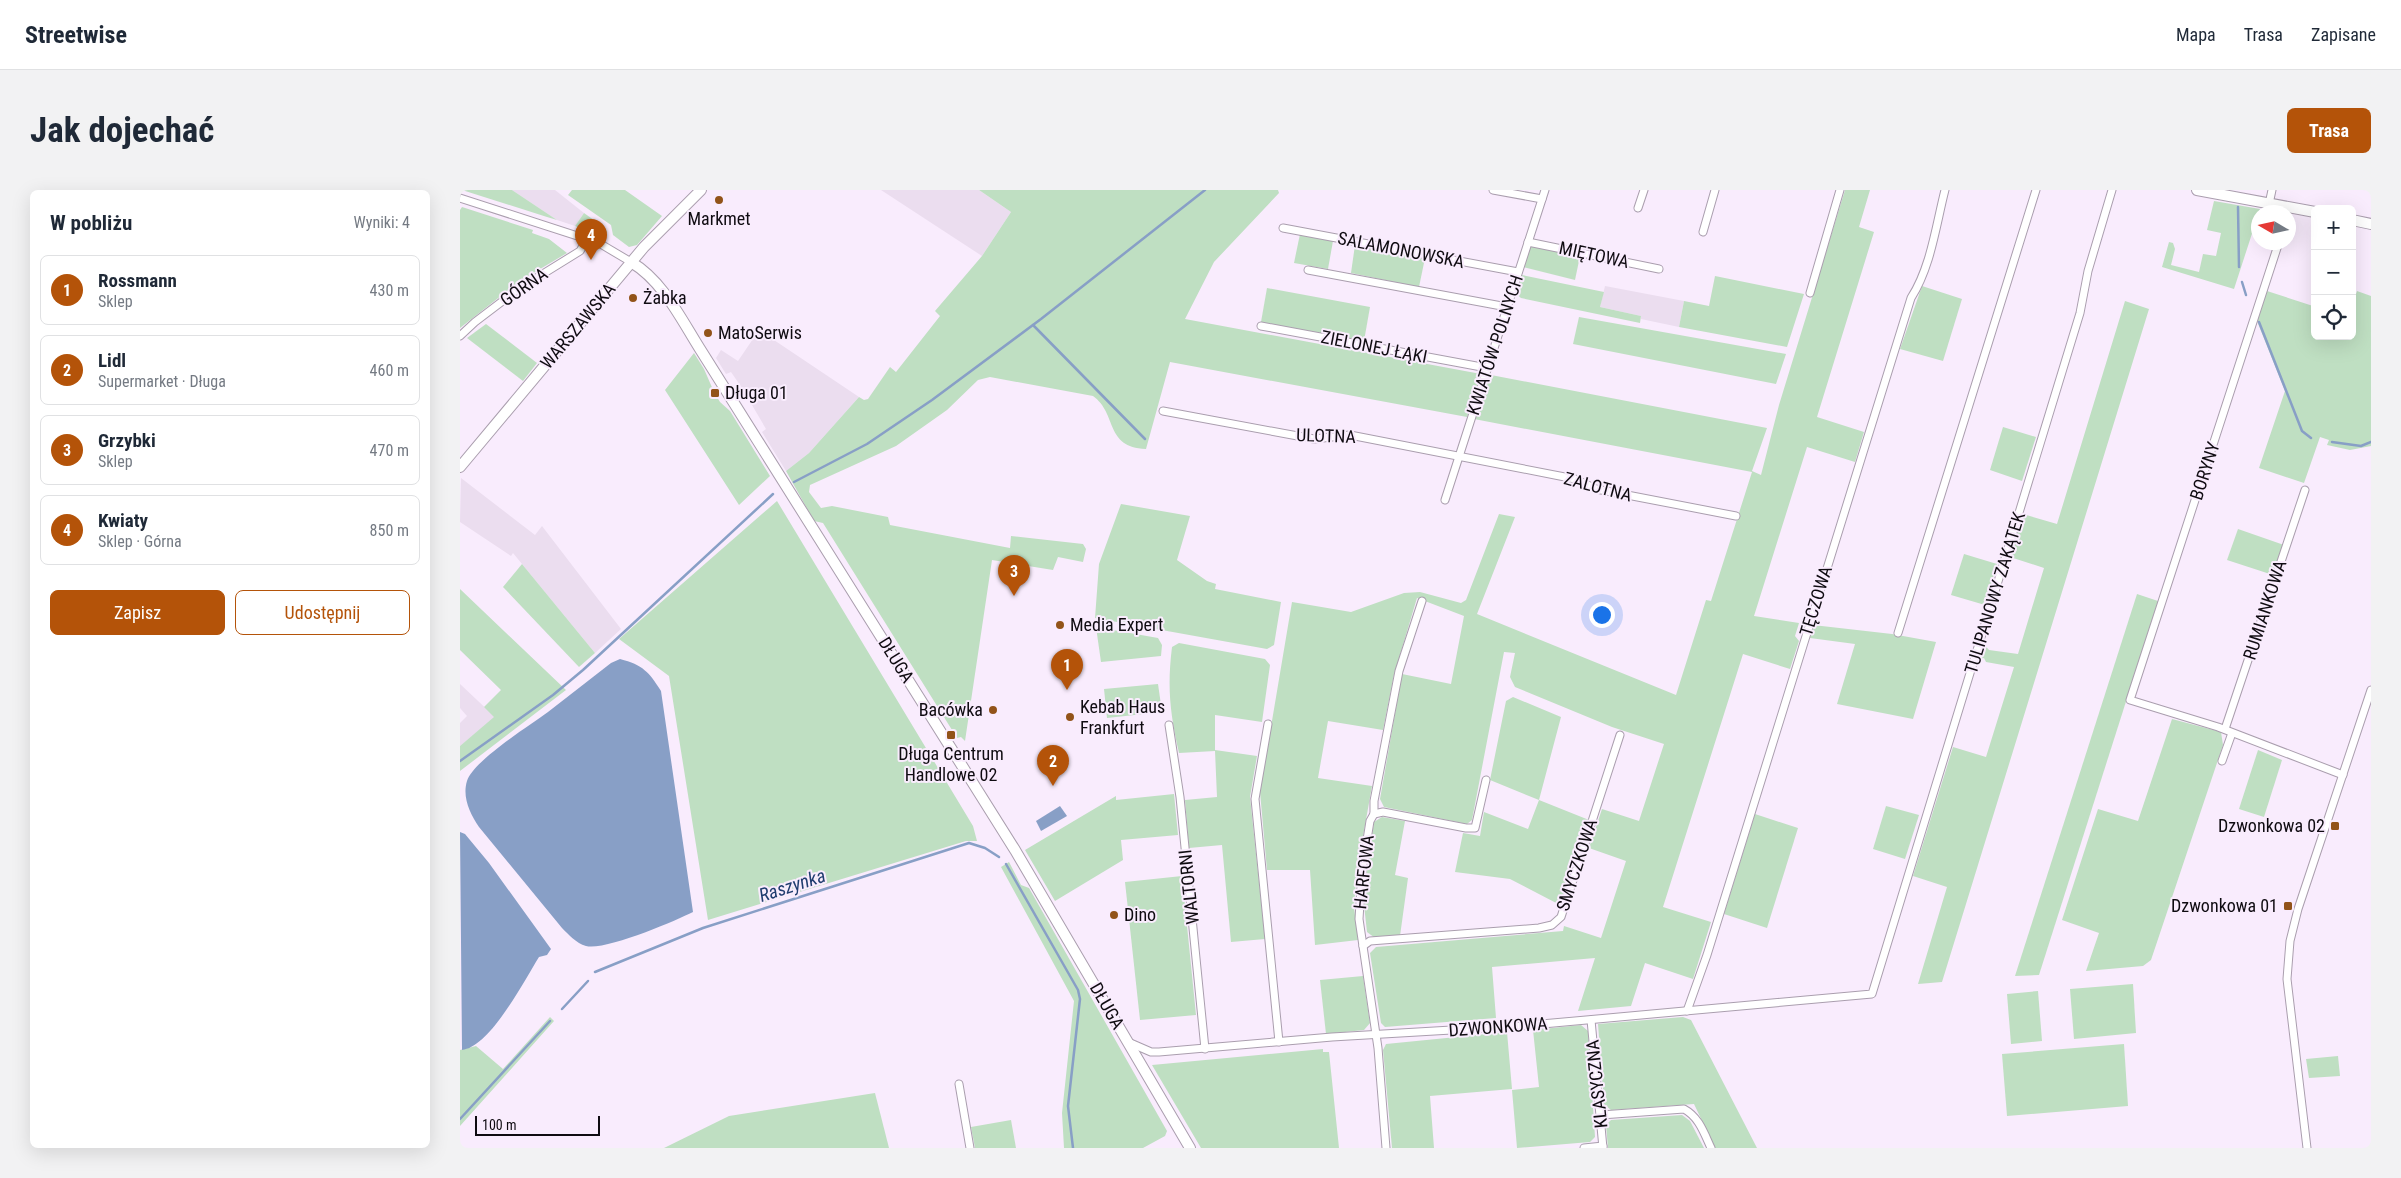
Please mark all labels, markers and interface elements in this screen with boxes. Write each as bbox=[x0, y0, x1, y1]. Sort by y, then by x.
text: Streetwise bbox=[25, 21, 127, 49]
text: Mapa bbox=[2176, 24, 2216, 45]
text: Trasa bbox=[2244, 24, 2283, 45]
text: Zapisane bbox=[2311, 24, 2376, 45]
button: Trasa bbox=[2287, 108, 2371, 153]
text: Jak dojechać bbox=[30, 110, 214, 151]
marker: Markmet bbox=[713, 194, 725, 206]
north arrow bbox=[2251, 205, 2296, 250]
map controls bbox=[2311, 205, 2356, 340]
button: + bbox=[2311, 205, 2356, 250]
place label: Markmet bbox=[687, 208, 751, 229]
text: W pobliżu bbox=[50, 211, 132, 235]
text: Wyniki: 4 bbox=[354, 213, 410, 232]
pin: 4 bbox=[575, 219, 607, 260]
street label: SALAMONOWSKA bbox=[1336, 227, 1467, 272]
street label: MIĘTOWA bbox=[1557, 237, 1632, 272]
button: − bbox=[2311, 250, 2356, 295]
street label: GÓRNA bbox=[496, 263, 552, 310]
text: Rossmann bbox=[98, 269, 177, 292]
street label: KWIATÓW POLNYCH bbox=[1462, 272, 1527, 418]
street label: WARSZAWSKA bbox=[536, 278, 620, 373]
text: 1 bbox=[63, 281, 71, 300]
text: 430 m bbox=[370, 281, 409, 300]
place label: Żabka bbox=[643, 287, 687, 308]
text: Sklep bbox=[98, 292, 133, 311]
marker: Żabka bbox=[627, 292, 639, 304]
button: locate bbox=[2311, 295, 2356, 340]
place label: MatoSerwis bbox=[718, 322, 802, 343]
street label: ZIELONEJ ŁĄKI bbox=[1319, 326, 1429, 367]
marker: MatoSerwis bbox=[702, 327, 714, 339]
text: Lidl bbox=[98, 349, 126, 372]
text: 2 bbox=[63, 361, 71, 380]
text: 460 m bbox=[370, 361, 409, 380]
text: Supermarket · Długa bbox=[98, 372, 226, 391]
place label: Długa 01 bbox=[725, 382, 788, 403]
marker: Długa 01 bbox=[709, 387, 721, 399]
street label: ULOTNA bbox=[1296, 424, 1357, 447]
text: Grzybki bbox=[98, 429, 156, 452]
street label: BORYNY bbox=[2185, 439, 2224, 502]
text: 3 bbox=[63, 441, 71, 460]
text: 470 m bbox=[370, 441, 409, 460]
text: Sklep bbox=[98, 452, 133, 471]
street label: ZALOTNA bbox=[1562, 467, 1635, 506]
text: Kwiaty bbox=[98, 509, 148, 532]
street label: TULIPANOWY ZAKĄTEK bbox=[1960, 509, 2029, 676]
text: 4 bbox=[63, 521, 71, 540]
text: 850 m bbox=[370, 521, 409, 540]
text: Sklep · Górna bbox=[98, 532, 182, 551]
pin: 3 bbox=[998, 555, 1030, 596]
street label: RUMIANKOWA bbox=[2239, 557, 2291, 662]
street label: TĘCZOWA bbox=[1795, 563, 1836, 638]
button: Zapisz bbox=[50, 590, 225, 635]
button: Udostępnij bbox=[235, 590, 410, 635]
your location bbox=[1589, 602, 1615, 628]
place label: Media Expert bbox=[1070, 614, 1163, 635]
marker: Media Expert bbox=[1054, 619, 1066, 631]
street label: DŁUGA bbox=[874, 633, 919, 687]
pin: 1 bbox=[1051, 649, 1083, 690]
place label: Kebab Haus Frankfurt bbox=[1080, 696, 1165, 738]
place label: Bacówka bbox=[919, 699, 983, 720]
marker: Bacówka bbox=[987, 704, 999, 716]
marker: Kebab Haus Frankfurt bbox=[1064, 711, 1076, 723]
marker: Długa Centrum Handlowe 02 bbox=[945, 729, 957, 741]
place label: Długa Centrum Handlowe 02 bbox=[898, 743, 1004, 785]
pin: 2 bbox=[1037, 745, 1069, 786]
place label: Dzwonkowa 02 bbox=[2218, 815, 2325, 836]
street label: SMYCZKOWA bbox=[1552, 816, 1601, 914]
marker: Dzwonkowa 02 bbox=[2329, 820, 2341, 832]
street label: HARFOWA bbox=[1349, 833, 1378, 910]
street label: WALTORNI bbox=[1174, 849, 1203, 925]
water label: Raszynka bbox=[756, 864, 828, 907]
place label: Dzwonkowa 01 bbox=[2171, 895, 2278, 916]
marker: Dzwonkowa 01 bbox=[2282, 900, 2294, 912]
place label: Dino bbox=[1124, 904, 1156, 925]
marker: Dino bbox=[1108, 909, 1120, 921]
street label: DŁUGA bbox=[1086, 979, 1129, 1033]
street label: DZWONKOWA bbox=[1448, 1013, 1549, 1040]
street label: KLASYCZNA bbox=[1581, 1038, 1612, 1129]
scale bar bbox=[475, 1113, 600, 1136]
text: 100 m bbox=[482, 1117, 517, 1133]

